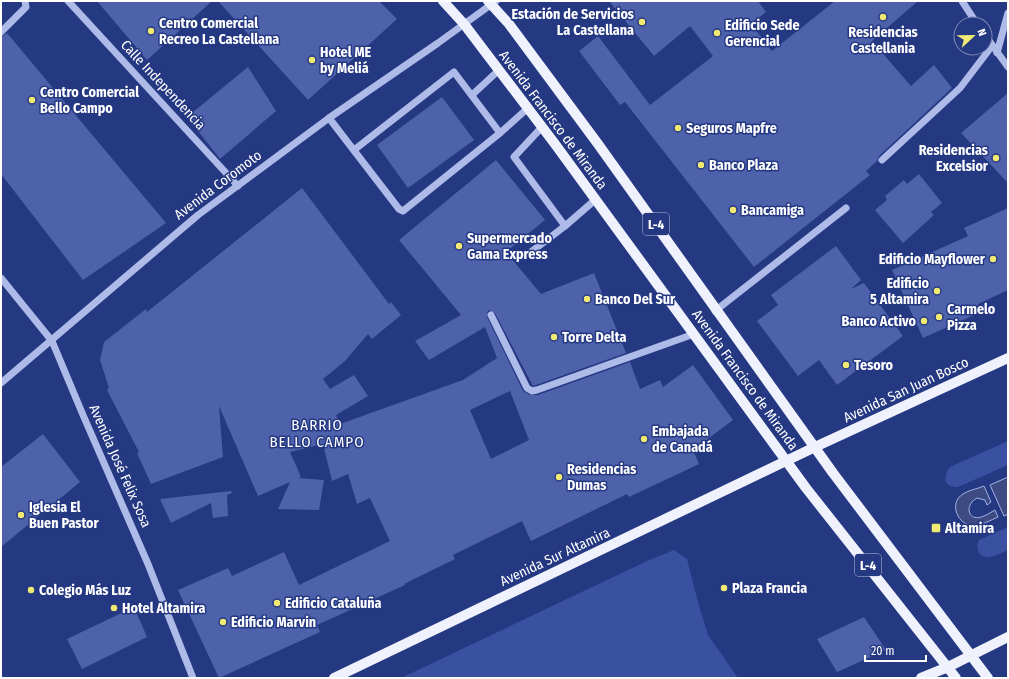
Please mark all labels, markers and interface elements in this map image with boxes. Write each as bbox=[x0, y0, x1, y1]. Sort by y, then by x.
place label: Estación de Servicios La Castellana bbox=[511, 6, 634, 39]
marker: Residencias Castellania bbox=[878, 12, 888, 22]
place label: Centro Comercial Recreo La Castellana bbox=[159, 15, 279, 48]
north arrow bbox=[953, 16, 993, 56]
marker: Estación de Servicios La Castellana bbox=[637, 17, 647, 27]
place label: Edificio Sede Gerencial bbox=[725, 17, 800, 50]
place label: Residencias Castellania bbox=[848, 24, 918, 57]
marker: Centro Comercial Recreo La Castellana bbox=[146, 26, 156, 36]
text: N bbox=[975, 27, 989, 38]
marker: Edificio Sede Gerencial bbox=[712, 28, 722, 38]
street label: Calle Independencia bbox=[117, 37, 209, 134]
place label: Hotel ME by Meliá bbox=[320, 44, 371, 77]
street label: Avenida Francisco de Miranda bbox=[495, 47, 611, 193]
marker: Hotel ME by Meliá bbox=[307, 55, 317, 65]
place label: Centro Comercial Bello Campo bbox=[40, 84, 139, 117]
marker: Centro Comercial Bello Campo bbox=[27, 95, 37, 105]
place label: Seguros Mapfre bbox=[686, 120, 777, 137]
marker: Seguros Mapfre bbox=[673, 123, 683, 133]
place label: Residencias Excelsior bbox=[919, 142, 989, 175]
street label: Avenida Coromoto bbox=[171, 147, 265, 223]
marker: Residencias Excelsior bbox=[991, 153, 1001, 163]
place label: Banco Plaza bbox=[709, 157, 778, 174]
marker: Banco Plaza bbox=[696, 160, 706, 170]
place label: Bancamiga bbox=[741, 202, 804, 219]
marker: Bancamiga bbox=[728, 205, 738, 215]
road number: L-4 bbox=[643, 213, 669, 235]
place label: Supermercado Gama Express bbox=[467, 230, 552, 263]
marker: Supermercado Gama Express bbox=[454, 241, 464, 251]
place label: Edificio Mayflower bbox=[879, 251, 986, 268]
marker: Edificio Mayflower bbox=[988, 254, 998, 264]
place label: Edificio 5 Altamira bbox=[870, 275, 930, 308]
marker: Edificio 5 Altamira bbox=[932, 286, 942, 296]
place label: Banco Del Sur bbox=[595, 291, 676, 308]
marker: Banco Del Sur bbox=[582, 294, 592, 304]
place label: Carmelo Pizza bbox=[947, 301, 996, 334]
street label: Avenida Francisco de Miranda bbox=[688, 306, 802, 454]
marker: Carmelo Pizza bbox=[934, 312, 944, 322]
place label: Banco Activo bbox=[841, 313, 917, 330]
marker: Banco Activo bbox=[919, 316, 929, 326]
place label: Torre Delta bbox=[562, 329, 626, 346]
marker: Torre Delta bbox=[549, 332, 559, 342]
street label: Avenida San Juan Bosco bbox=[841, 354, 971, 426]
place label: Tesoro bbox=[854, 357, 894, 374]
marker: Tesoro bbox=[841, 360, 851, 370]
street label: Avenida José Felix Sosa bbox=[85, 402, 155, 530]
district label: BARRIO BELLO CAMPO bbox=[269, 416, 365, 451]
place label: Embajada de Canadá bbox=[652, 423, 713, 456]
marker: Embajada de Canadá bbox=[639, 434, 649, 444]
place label: Residencias Dumas bbox=[567, 461, 636, 494]
marker: Residencias Dumas bbox=[554, 472, 564, 482]
place label: Iglesia El Buen Pastor bbox=[29, 499, 100, 532]
marker: Iglesia El Buen Pastor bbox=[16, 510, 26, 520]
place label: Altamira bbox=[944, 520, 994, 537]
marker: Altamira bbox=[930, 522, 942, 534]
street label: Avenida Sur Altamira bbox=[497, 524, 613, 590]
road number: L-4 bbox=[855, 554, 881, 576]
place label: Plaza Francia bbox=[732, 580, 807, 597]
place label: Colegio Más Luz bbox=[39, 582, 131, 599]
marker: Plaza Francia bbox=[719, 583, 729, 593]
marker: Colegio Más Luz bbox=[26, 585, 36, 595]
place label: Edificio Cataluña bbox=[285, 595, 382, 612]
marker: Edificio Cataluña bbox=[272, 598, 282, 608]
place label: Hotel Altamira bbox=[122, 600, 206, 617]
marker: Hotel Altamira bbox=[109, 603, 119, 613]
place label: Edificio Marvin bbox=[231, 614, 316, 631]
marker: Edificio Marvin bbox=[218, 617, 228, 627]
scale bar bbox=[865, 637, 926, 663]
text: 20 m bbox=[871, 644, 895, 658]

